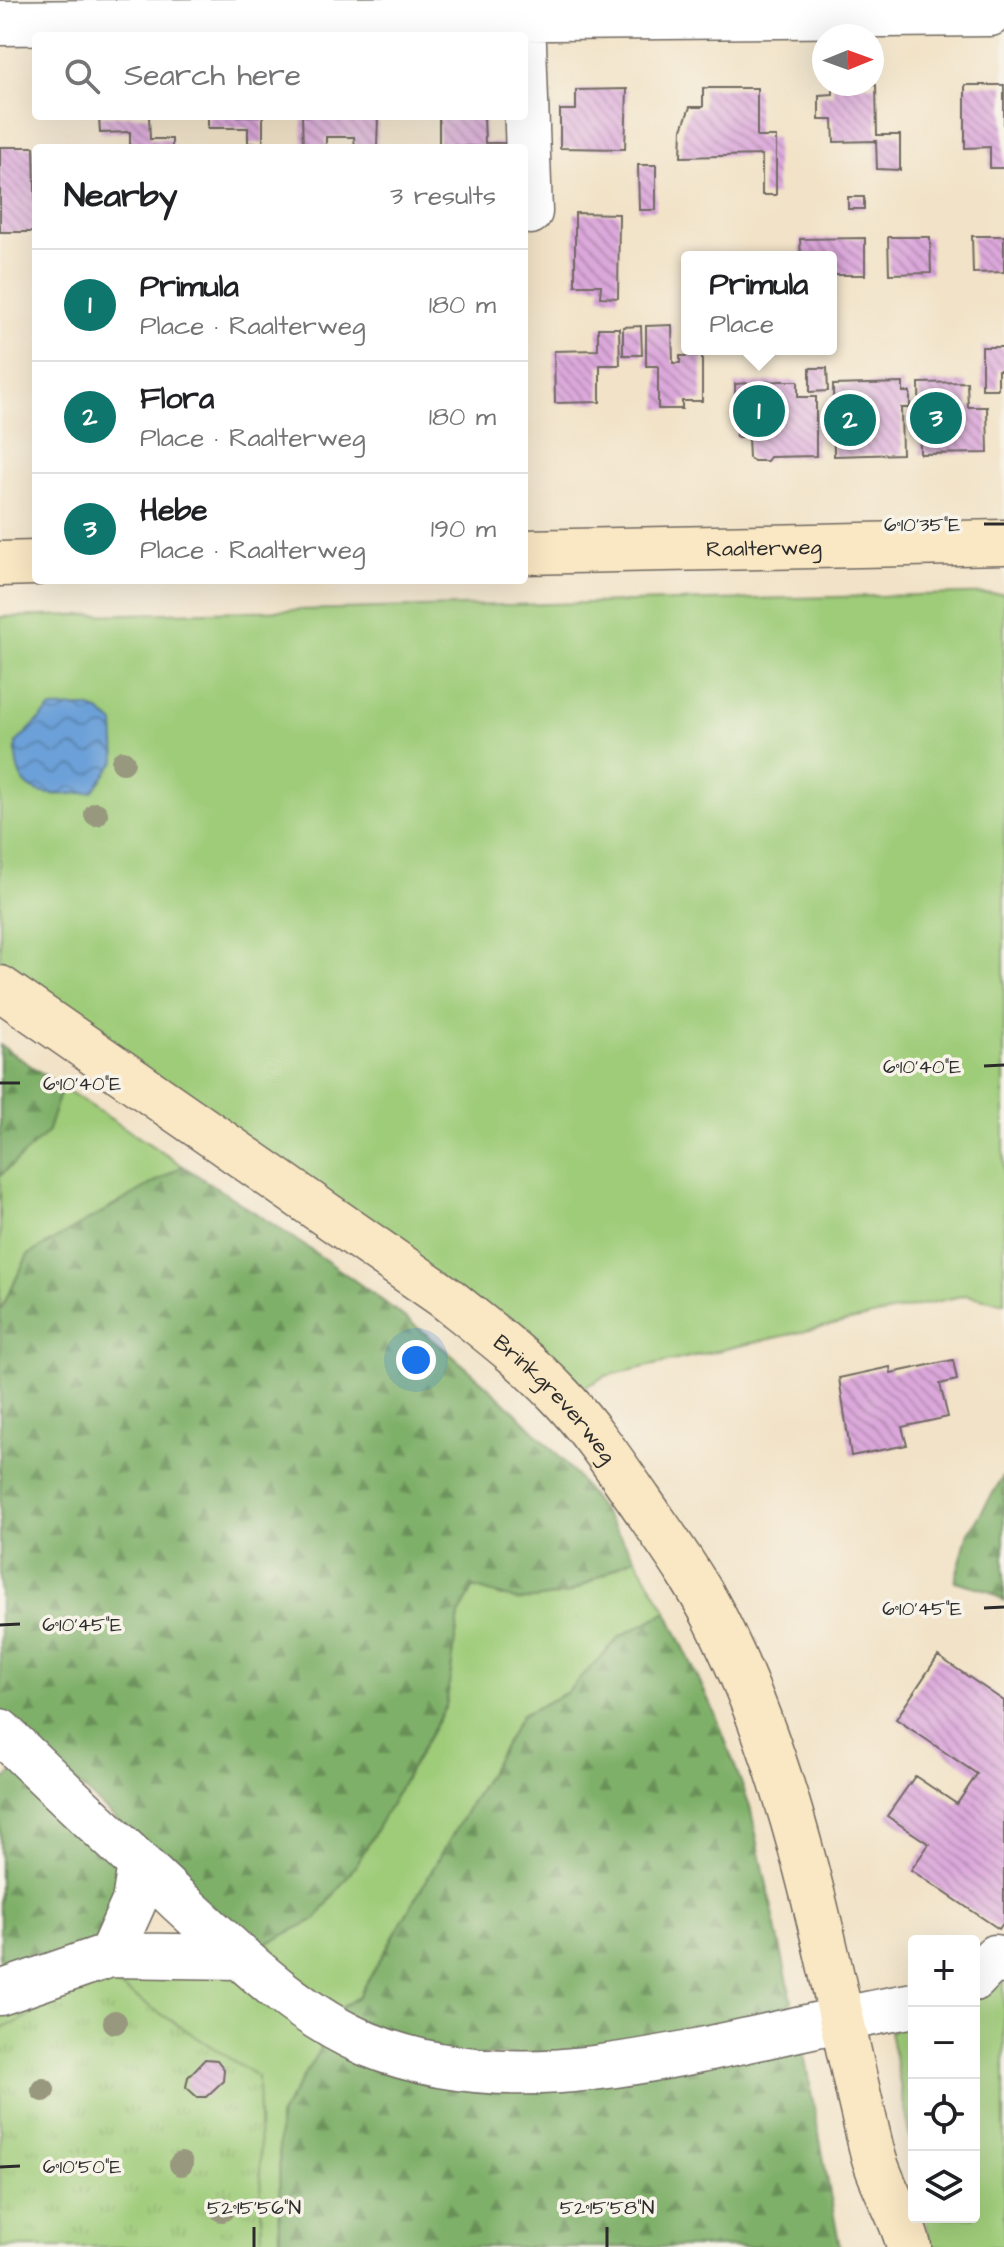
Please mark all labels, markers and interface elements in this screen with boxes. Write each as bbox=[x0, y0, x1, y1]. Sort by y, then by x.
north arrow bbox=[812, 24, 884, 96]
search box bbox=[32, 32, 528, 120]
icon: search bbox=[60, 54, 104, 98]
text: Search here bbox=[124, 55, 301, 97]
text: Nearby bbox=[64, 172, 178, 220]
text: 3 results bbox=[390, 178, 496, 214]
popup bbox=[681, 251, 837, 355]
text: Primula bbox=[710, 264, 808, 306]
text: Primula bbox=[140, 266, 239, 308]
text: 1 bbox=[88, 287, 92, 323]
text: 180 m bbox=[429, 287, 496, 323]
text: Place bbox=[710, 306, 774, 342]
text: Place · Raalterweg bbox=[140, 308, 365, 344]
text: Flora bbox=[140, 378, 214, 420]
pin: 1 bbox=[733, 381, 785, 441]
pin: 3 bbox=[910, 388, 962, 448]
pin: 2 bbox=[824, 390, 876, 450]
text: 2 bbox=[83, 399, 97, 435]
text: 180 m bbox=[429, 399, 496, 435]
text: Place · Raalterweg bbox=[140, 420, 365, 456]
text: Hebe bbox=[140, 490, 207, 532]
text: 3 bbox=[83, 511, 97, 547]
text: 190 m bbox=[431, 511, 496, 547]
text: 6°10'35"E bbox=[884, 511, 960, 539]
text: Place · Raalterweg bbox=[140, 532, 365, 568]
street label: Raalterweg bbox=[706, 532, 822, 565]
text: 6°10'40"E bbox=[883, 1053, 961, 1081]
text: 6°10'40"E bbox=[43, 1070, 121, 1098]
street label: Brinkgreverweg bbox=[486, 1328, 623, 1470]
your location bbox=[396, 1340, 436, 1380]
text: 6°10'45"E bbox=[882, 1595, 962, 1623]
text: 6°10'45"E bbox=[42, 1611, 122, 1639]
map controls bbox=[908, 1935, 980, 2223]
button: + bbox=[908, 1935, 980, 2007]
button: − bbox=[908, 2007, 980, 2079]
button: locate bbox=[908, 2079, 980, 2151]
button: layers bbox=[908, 2151, 980, 2223]
text: 6°10'50"E bbox=[43, 2153, 122, 2181]
text: 52°15'56"N bbox=[207, 2194, 301, 2222]
text: 52°15'58"N bbox=[560, 2194, 654, 2222]

